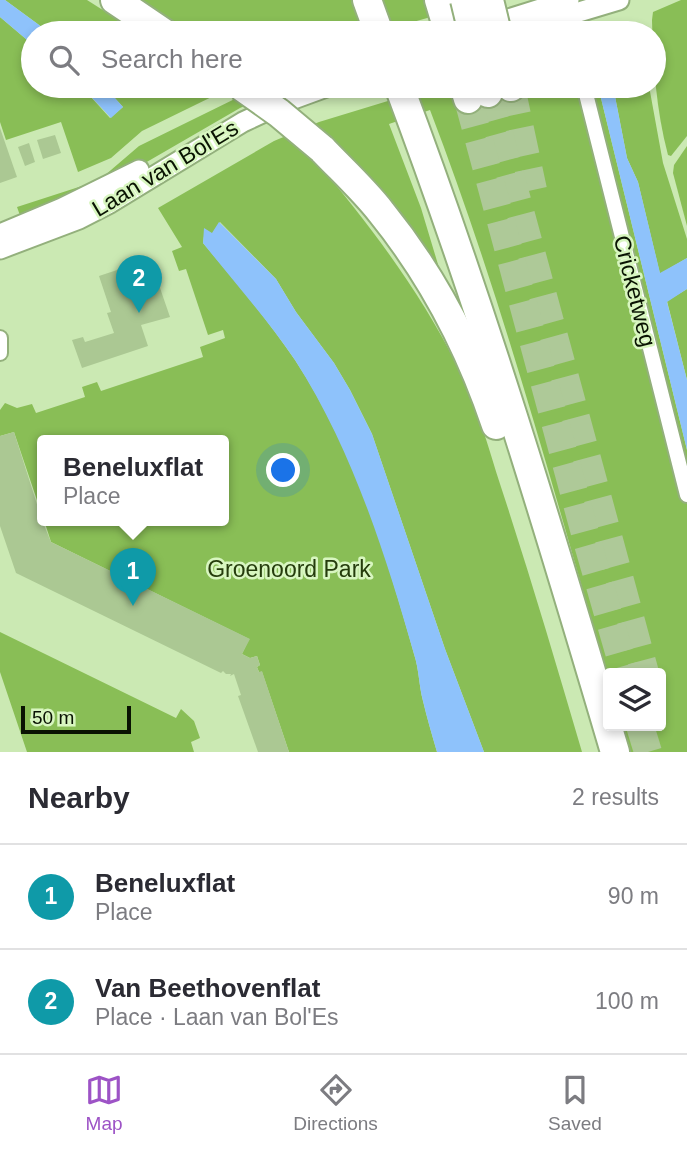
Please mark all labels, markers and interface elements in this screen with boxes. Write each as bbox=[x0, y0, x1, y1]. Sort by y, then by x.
search box bbox=[21, 21, 666, 98]
icon: search bbox=[45, 41, 83, 79]
text: Search here bbox=[101, 44, 243, 74]
street label: Laan van Bol'Es bbox=[87, 114, 243, 222]
street label: Cricketweg bbox=[609, 233, 661, 349]
pin: 2 bbox=[116, 255, 162, 313]
popup bbox=[37, 435, 229, 526]
text: Beneluxflat bbox=[63, 452, 203, 482]
your location bbox=[266, 453, 300, 487]
text: Place bbox=[63, 483, 120, 509]
pin: 1 bbox=[110, 548, 156, 606]
park label: Groenoord Park bbox=[207, 556, 371, 582]
map controls bbox=[603, 668, 666, 731]
button: layers bbox=[603, 668, 666, 731]
scale bar bbox=[21, 703, 131, 735]
text: 50 m bbox=[32, 707, 74, 728]
text: Nearby bbox=[28, 781, 130, 814]
text: 2 results bbox=[572, 784, 659, 810]
text: Beneluxflat bbox=[95, 868, 235, 898]
text: 1 bbox=[45, 883, 57, 909]
text: 90 m bbox=[608, 883, 659, 909]
text: Place bbox=[95, 899, 153, 925]
text: Van Beethovenflat bbox=[95, 973, 320, 1003]
text: 2 bbox=[45, 988, 57, 1014]
text: 100 m bbox=[595, 988, 659, 1014]
text: Place · Laan van Bol'Es bbox=[95, 1004, 338, 1030]
tab: Map bbox=[85, 1071, 123, 1135]
tab: Directions bbox=[293, 1071, 378, 1135]
tab: Saved bbox=[548, 1071, 602, 1135]

